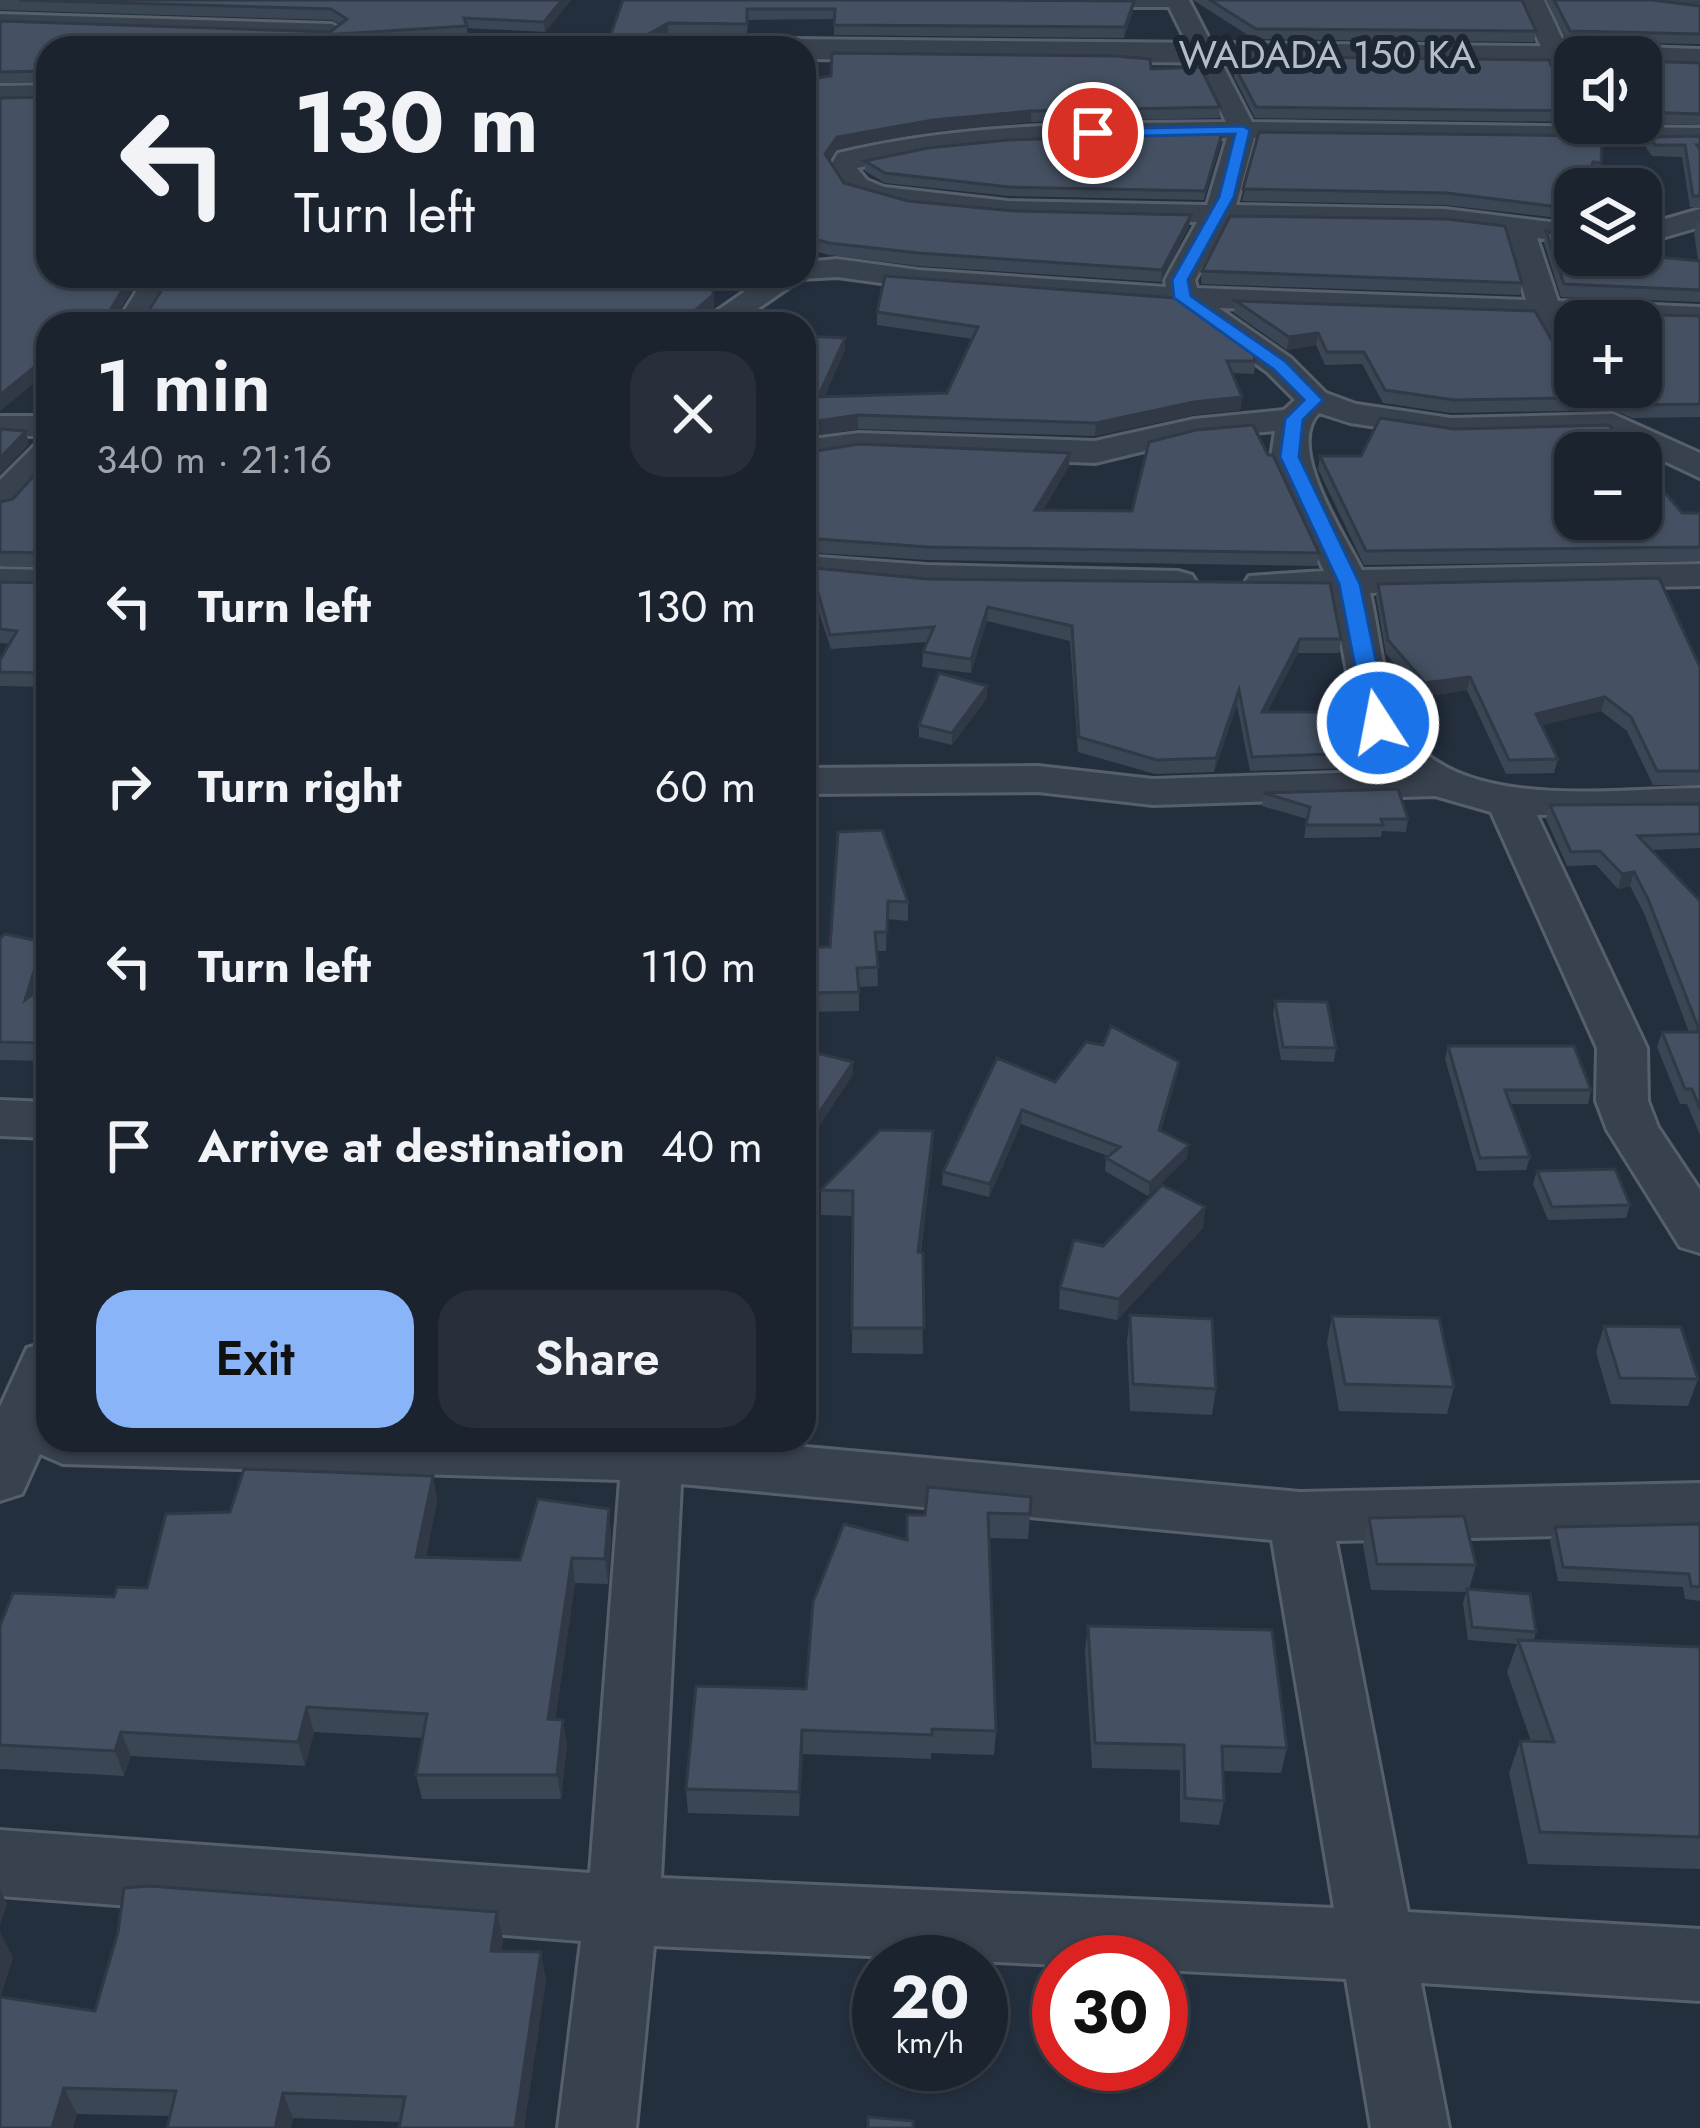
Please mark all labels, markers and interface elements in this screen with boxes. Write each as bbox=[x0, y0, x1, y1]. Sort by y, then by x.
street label: WADADA 150 KA bbox=[1179, 26, 1476, 83]
map controls bbox=[1554, 36, 1662, 540]
button: sound bbox=[1554, 36, 1662, 144]
text: 130 m bbox=[294, 62, 539, 184]
pin bbox=[1042, 82, 1144, 184]
icon: left bbox=[96, 84, 252, 240]
icon: arrive bbox=[1060, 100, 1126, 166]
button: layers bbox=[1554, 168, 1662, 276]
text: Turn left bbox=[294, 174, 475, 252]
button: + bbox=[1554, 300, 1662, 408]
text: 1 min bbox=[96, 334, 271, 438]
button: close bbox=[630, 351, 756, 477]
text: 340 m · 21:16 bbox=[96, 431, 332, 488]
button: − bbox=[1554, 432, 1662, 540]
icon: left bbox=[96, 573, 162, 639]
text: Turn left bbox=[198, 574, 371, 639]
text: 130 m bbox=[636, 574, 756, 639]
position arrow bbox=[1315, 660, 1441, 786]
icon: right bbox=[96, 753, 162, 819]
text: Turn right bbox=[198, 754, 402, 819]
text: 60 m bbox=[654, 754, 756, 819]
icon: left bbox=[96, 933, 162, 999]
text: Turn left bbox=[198, 934, 371, 999]
text: 110 m bbox=[640, 934, 756, 999]
icon: arrive bbox=[96, 1113, 162, 1179]
text: Arrive at destination bbox=[198, 1114, 625, 1179]
text: 40 m bbox=[661, 1114, 763, 1179]
button: Exit bbox=[96, 1290, 414, 1428]
button: Share bbox=[438, 1290, 756, 1428]
speed limit sign: 30 bbox=[1032, 1935, 1188, 2091]
text: 20 bbox=[890, 1954, 970, 2041]
text: km/h bbox=[896, 2021, 964, 2064]

